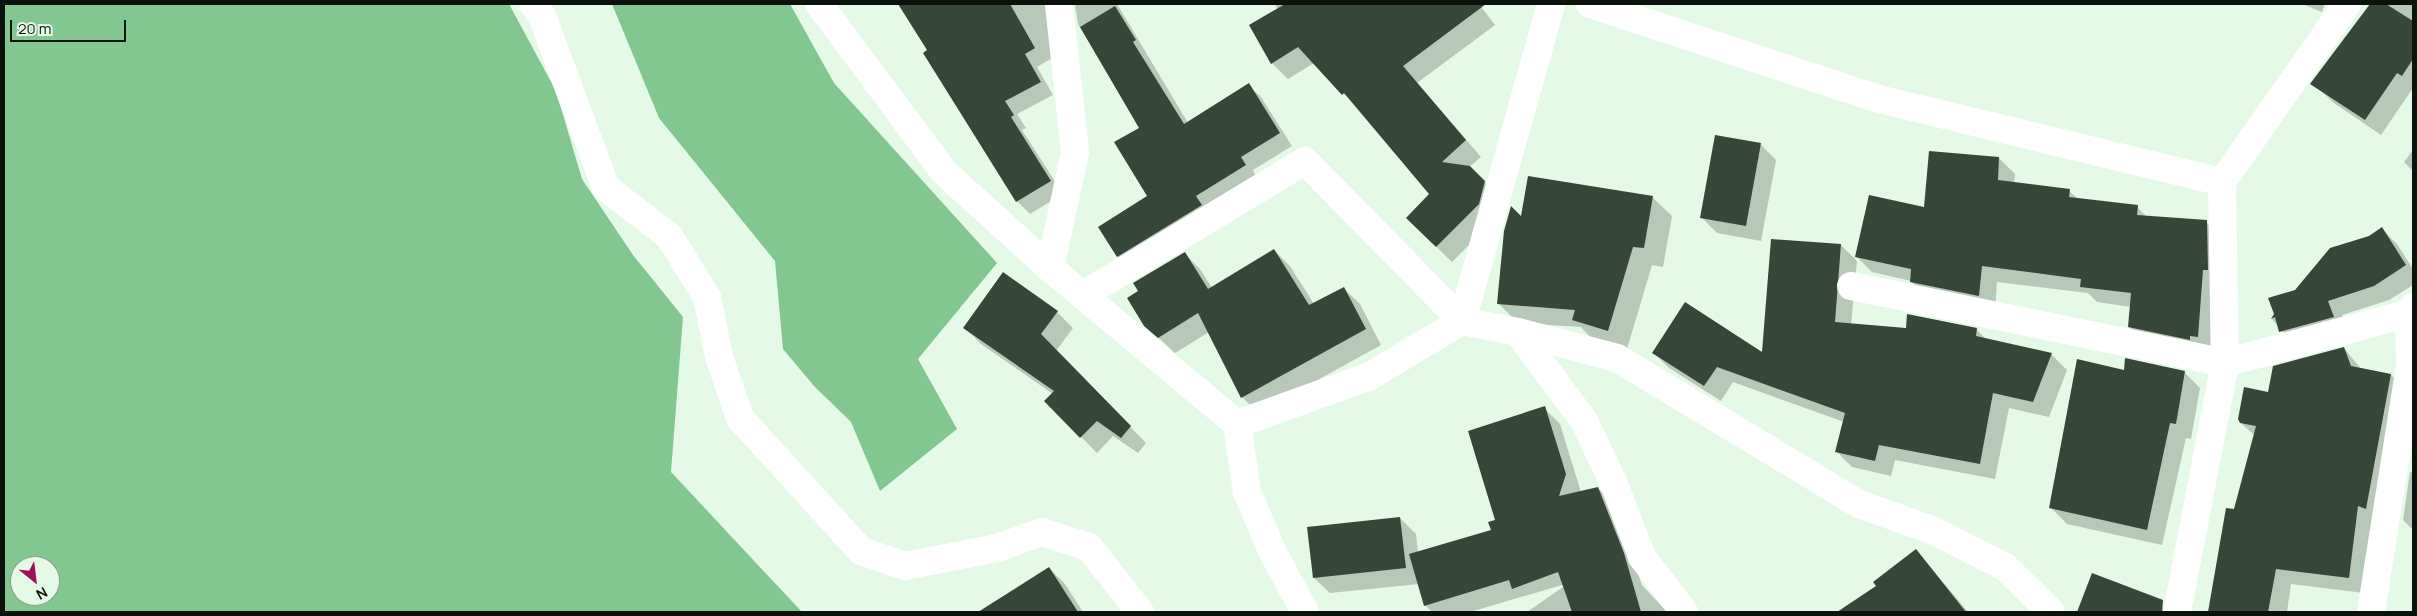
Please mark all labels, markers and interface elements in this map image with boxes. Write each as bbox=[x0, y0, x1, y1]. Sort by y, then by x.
scale bar bbox=[12, 10, 129, 42]
text: 20 m bbox=[18, 18, 51, 39]
north arrow bbox=[10, 556, 60, 606]
text: N bbox=[33, 583, 51, 604]

